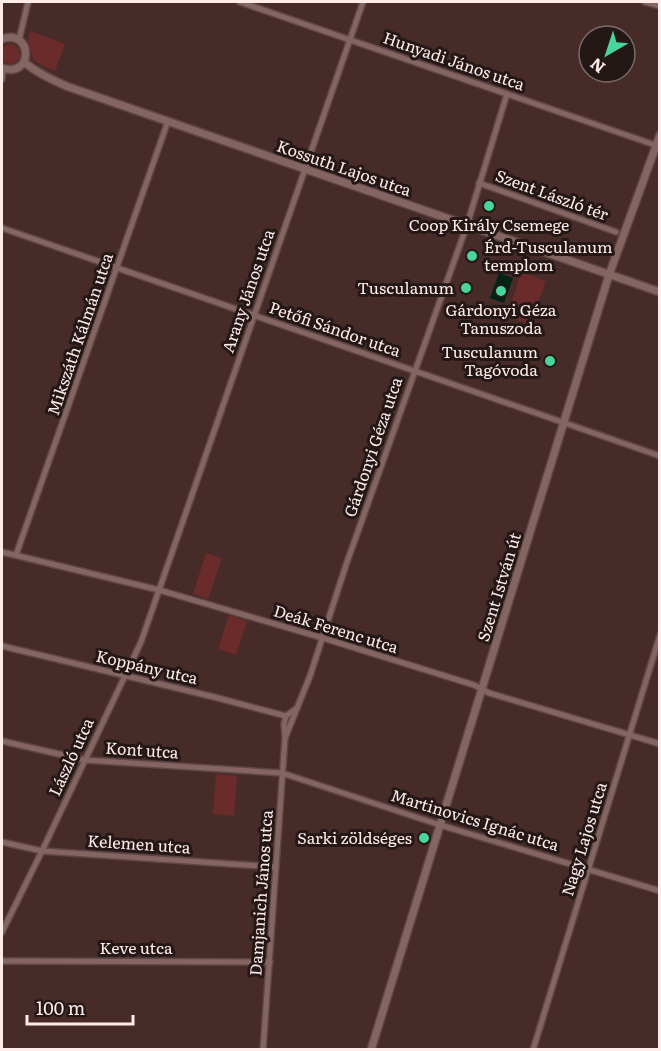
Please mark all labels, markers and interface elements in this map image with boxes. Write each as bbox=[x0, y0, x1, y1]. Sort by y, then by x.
north arrow bbox=[577, 24, 637, 84]
street label: Hunyadi János utca bbox=[380, 25, 529, 96]
text: N bbox=[584, 53, 610, 80]
street label: Kossuth Lajos utca bbox=[274, 133, 415, 201]
street label: Szent László tér bbox=[492, 162, 613, 226]
marker: Coop Király Csemege bbox=[482, 199, 496, 213]
place label: Coop Király Csemege bbox=[409, 212, 569, 236]
street label: Arany János utca bbox=[215, 225, 280, 356]
place label: Érd-Tusculanum templom bbox=[484, 234, 613, 276]
street label: Mikszáth Kálmán utca bbox=[40, 249, 118, 418]
marker: Érd-Tusculanum templom bbox=[465, 249, 479, 263]
place label: Tusculanum bbox=[357, 275, 454, 299]
marker: Tusculanum bbox=[459, 281, 473, 295]
marker: Gárdonyi Géza Tanuszoda bbox=[494, 284, 508, 298]
street label: Petőfi Sándor utca bbox=[266, 294, 405, 362]
place label: Gárdonyi Géza Tanuszoda bbox=[446, 297, 557, 339]
place label: Tusculanum Tagóvoda bbox=[441, 339, 538, 381]
marker: Tusculanum Tagóvoda bbox=[543, 354, 557, 368]
street label: Gárdonyi Géza utca bbox=[337, 373, 407, 520]
street label: Szent István út bbox=[470, 529, 526, 644]
street label: Deák Ferenc utca bbox=[271, 598, 402, 659]
street label: Koppány utca bbox=[94, 643, 201, 689]
street label: László utca bbox=[41, 713, 99, 800]
street label: Kont utca bbox=[105, 734, 180, 764]
street label: Nagy Lajos utca bbox=[554, 778, 612, 899]
street label: Martinovics Ignác utca bbox=[388, 782, 563, 856]
street label: Damjanich János utca bbox=[242, 809, 278, 977]
place label: Sarki zöldséges bbox=[297, 825, 412, 849]
street label: Kelemen utca bbox=[87, 827, 192, 859]
marker: Sarki zöldséges bbox=[417, 831, 431, 845]
street label: Keve utca bbox=[99, 935, 173, 959]
scale bar bbox=[27, 988, 134, 1026]
text: 100 m bbox=[36, 994, 85, 1021]

